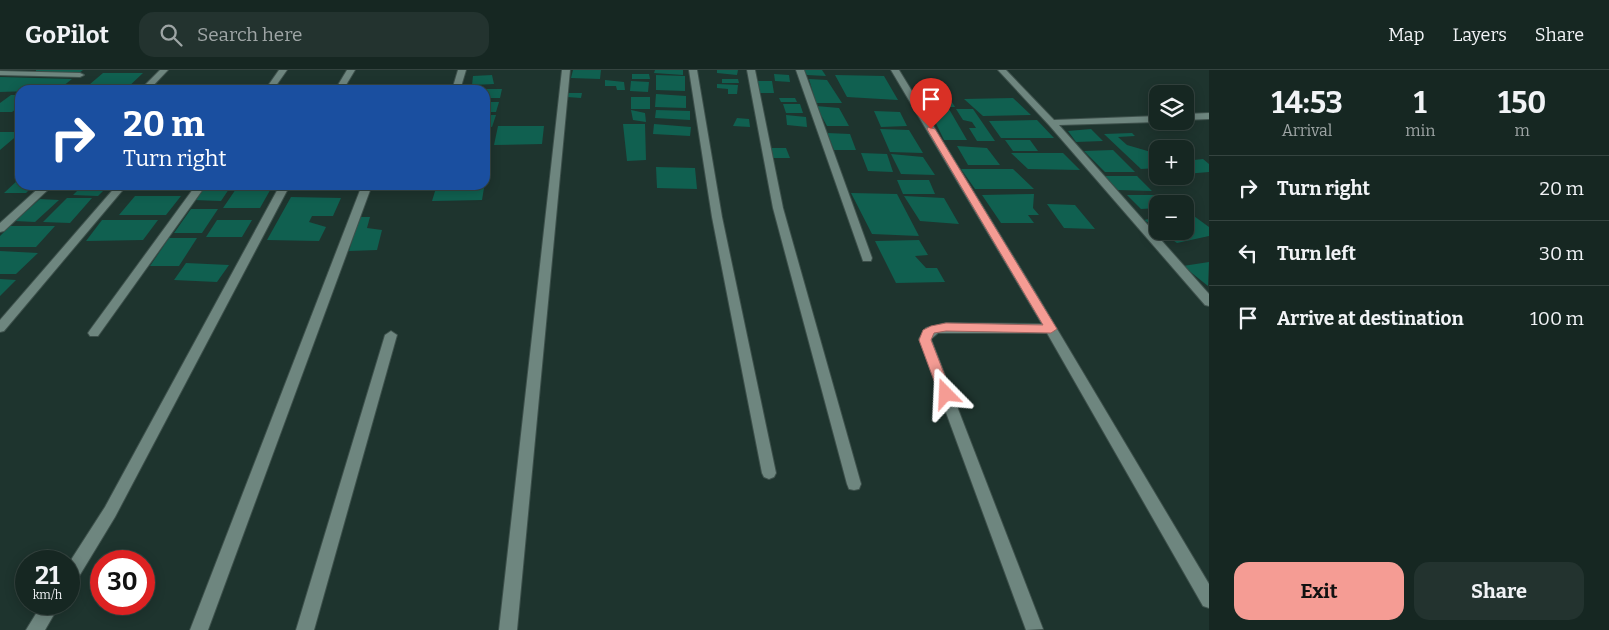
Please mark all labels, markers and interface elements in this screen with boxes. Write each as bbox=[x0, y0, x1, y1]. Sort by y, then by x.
search box bbox=[139, 12, 489, 57]
text: GoPilot bbox=[25, 21, 109, 49]
icon: search bbox=[157, 21, 185, 49]
text: Search here bbox=[197, 23, 303, 46]
text: Map bbox=[1388, 24, 1424, 46]
text: Layers bbox=[1452, 24, 1507, 46]
text: Share bbox=[1535, 24, 1584, 46]
pin bbox=[910, 78, 952, 129]
icon: arrive bbox=[917, 85, 945, 113]
map controls bbox=[1149, 85, 1194, 240]
button: layers bbox=[1149, 85, 1194, 130]
text: 14:53 bbox=[1272, 85, 1343, 121]
text: 1 bbox=[1414, 85, 1427, 121]
text: 150 bbox=[1498, 85, 1546, 121]
text: 20 m bbox=[123, 103, 205, 145]
icon: right bbox=[40, 105, 105, 170]
text: Arrival bbox=[1282, 121, 1332, 140]
text: min bbox=[1405, 121, 1435, 140]
text: m bbox=[1515, 121, 1530, 140]
button: + bbox=[1149, 140, 1194, 185]
text: Turn right bbox=[123, 145, 226, 172]
icon: right bbox=[1234, 174, 1262, 202]
text: Turn right bbox=[1277, 177, 1370, 200]
text: 20 m bbox=[1540, 177, 1584, 200]
button: − bbox=[1149, 195, 1194, 240]
icon: left bbox=[1234, 239, 1262, 267]
text: Turn left bbox=[1277, 242, 1356, 265]
text: 30 m bbox=[1539, 242, 1584, 265]
icon: arrive bbox=[1234, 304, 1262, 332]
text: Arrive at destination bbox=[1277, 307, 1464, 330]
text: 100 m bbox=[1530, 307, 1584, 330]
position arrow bbox=[919, 367, 971, 419]
speed limit sign: 30 bbox=[90, 550, 155, 615]
text: 21 bbox=[35, 561, 60, 591]
button: Exit bbox=[1234, 562, 1404, 620]
button: Share bbox=[1414, 562, 1584, 620]
text: km/h bbox=[33, 588, 62, 602]

